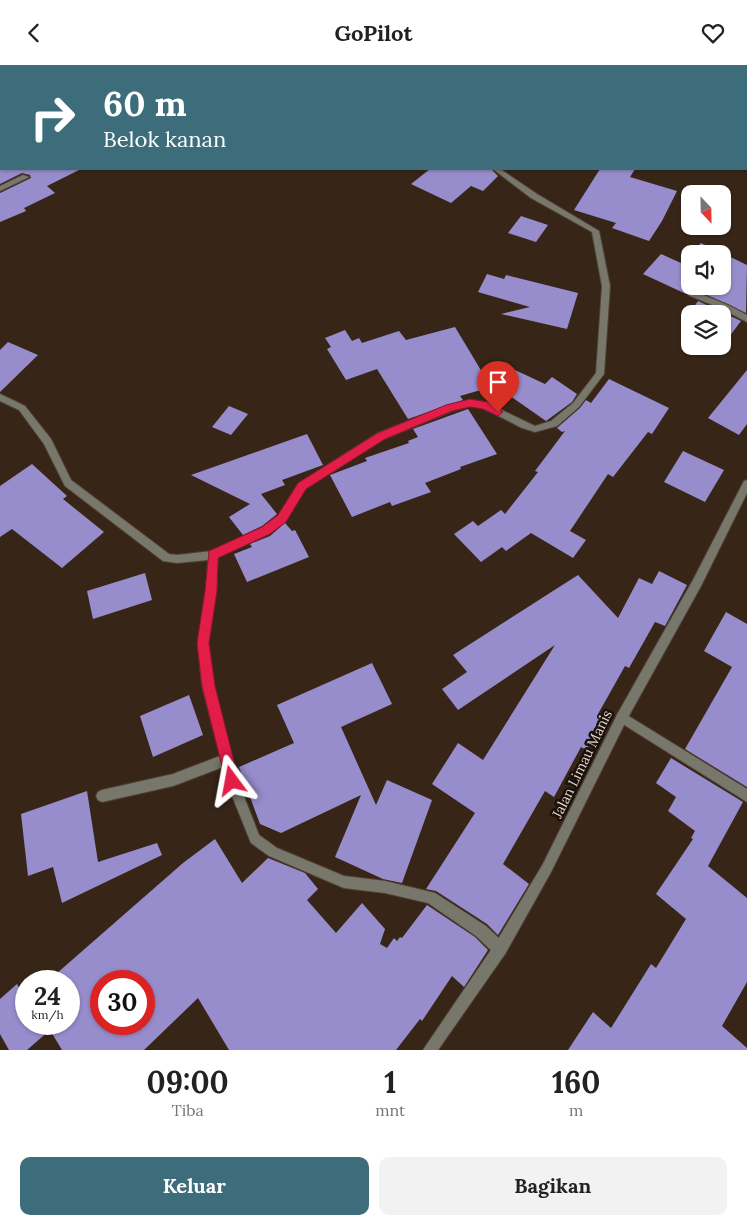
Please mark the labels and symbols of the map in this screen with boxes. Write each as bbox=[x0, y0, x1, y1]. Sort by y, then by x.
north arrow bbox=[681, 185, 731, 235]
pin bbox=[477, 361, 519, 412]
street label: Jalan Limau Manis bbox=[548, 707, 616, 822]
position arrow bbox=[205, 754, 257, 806]
speed limit sign: 30 bbox=[90, 970, 155, 1035]

